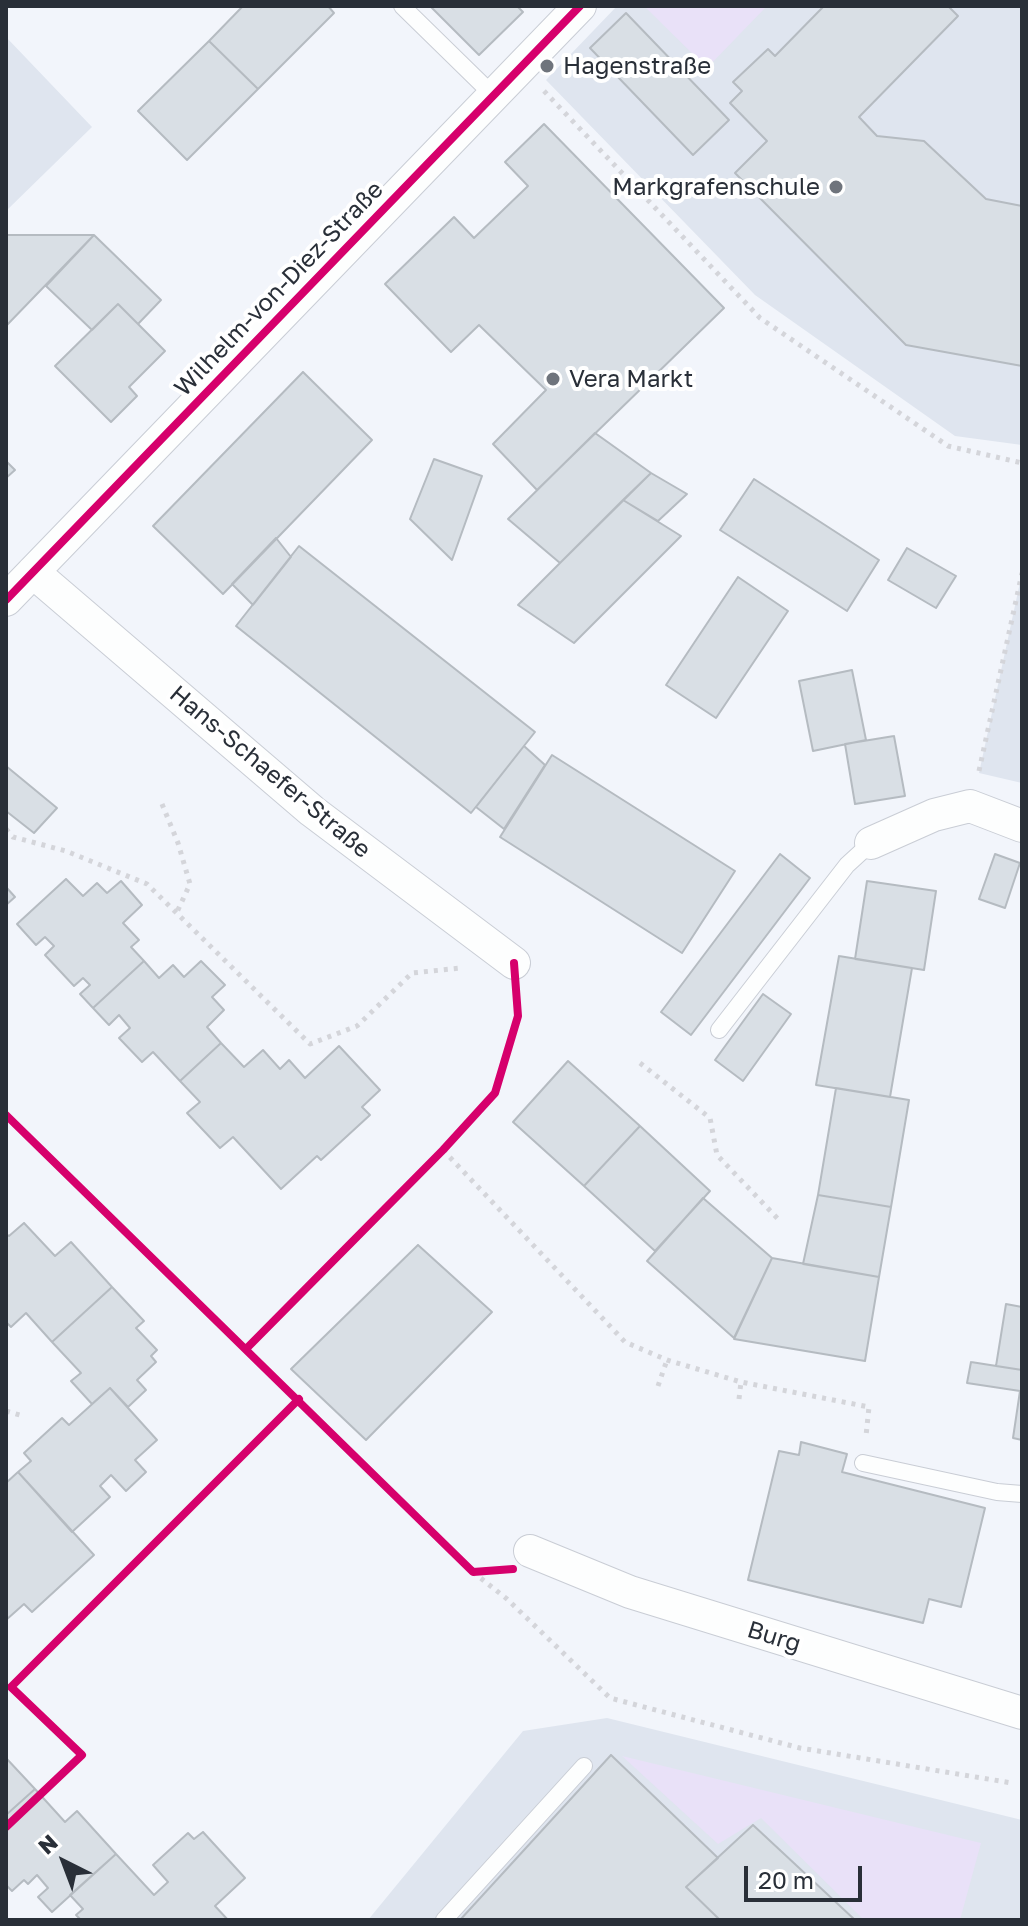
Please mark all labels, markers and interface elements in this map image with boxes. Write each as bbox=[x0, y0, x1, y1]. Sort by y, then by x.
place label: Hagenstraße bbox=[563, 52, 711, 80]
marker: Hagenstraße bbox=[538, 57, 556, 75]
place label: Markgrafenschule bbox=[612, 173, 820, 201]
street label: Wilhelm-von-Diez-Straße bbox=[169, 176, 389, 402]
marker: Markgrafenschule bbox=[827, 178, 845, 196]
place label: Vera Markt bbox=[569, 365, 693, 393]
marker: Vera Markt bbox=[544, 370, 562, 388]
street label: Hans-Schaefer-Straße bbox=[164, 680, 376, 864]
street label: Burg bbox=[744, 1615, 804, 1659]
north arrow bbox=[24, 1822, 104, 1902]
text: N bbox=[32, 1828, 63, 1859]
scale bar bbox=[748, 1850, 866, 1900]
text: 20 m bbox=[758, 1865, 814, 1894]

